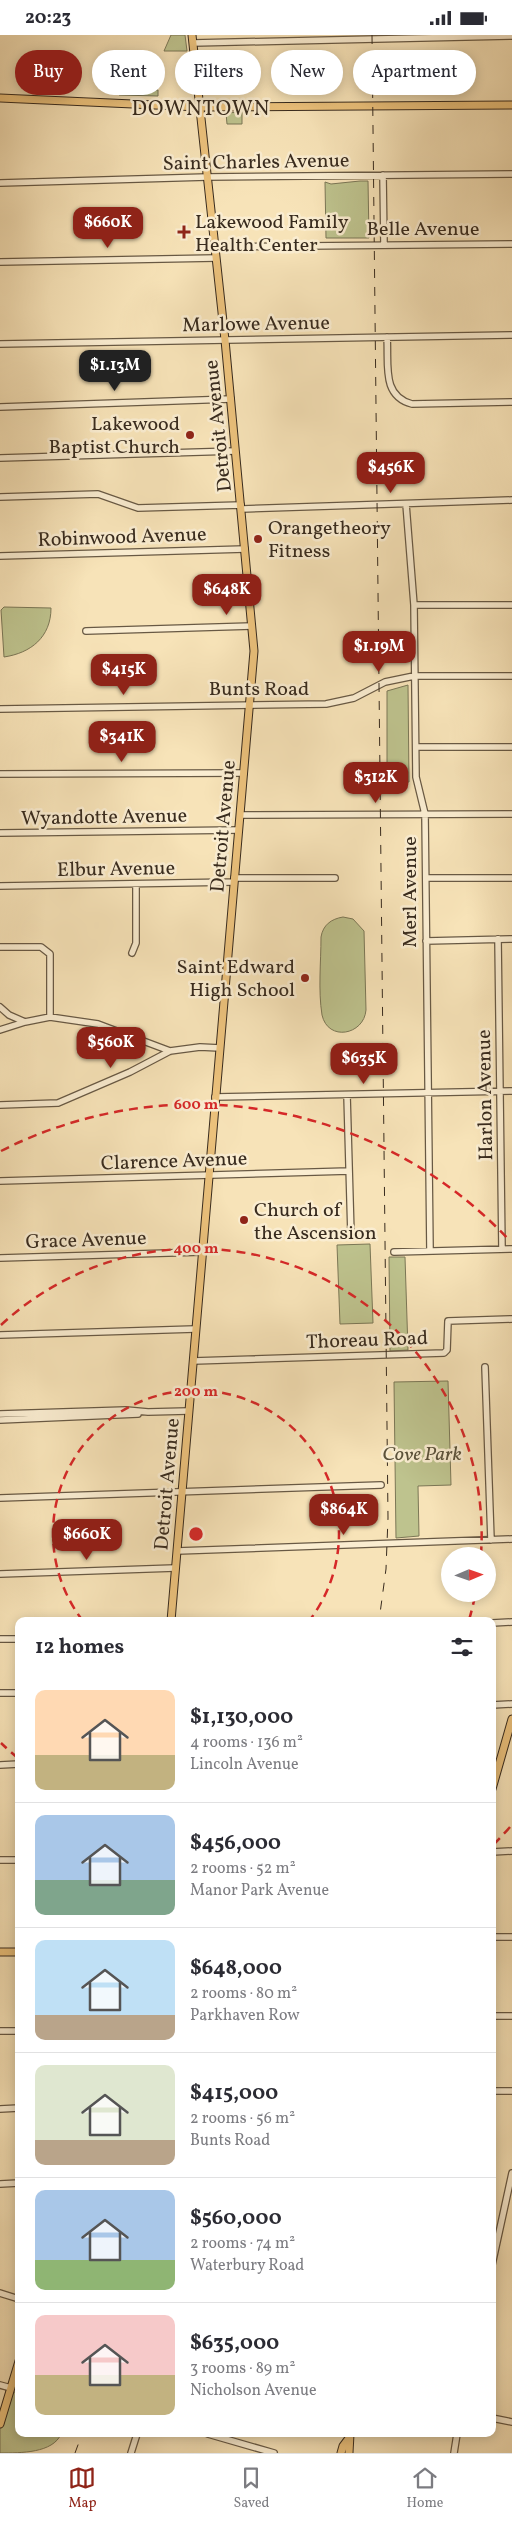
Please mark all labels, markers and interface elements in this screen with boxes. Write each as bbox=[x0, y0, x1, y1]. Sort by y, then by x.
text: 20:23 bbox=[25, 5, 71, 31]
chip: Buy bbox=[15, 50, 82, 95]
chip: Rent bbox=[92, 50, 165, 95]
chip: Filters bbox=[175, 50, 261, 95]
chip: New bbox=[271, 50, 343, 95]
chip: Apartment bbox=[353, 50, 476, 95]
district label: DOWNTOWN bbox=[132, 95, 270, 124]
street label: Saint Charles Avenue bbox=[162, 147, 350, 179]
pin: $660K bbox=[73, 207, 143, 249]
place label: Lakewood Family Health Center bbox=[195, 209, 349, 260]
text: $660K bbox=[84, 212, 132, 234]
street label: Belle Avenue bbox=[367, 216, 479, 244]
marker: Lakewood Family Health Center bbox=[177, 225, 191, 239]
street label: Marlowe Avenue bbox=[182, 310, 330, 340]
pin: $1.13M bbox=[74, 349, 156, 392]
text: $1.13M bbox=[90, 355, 140, 377]
street label: Detroit Avenue bbox=[198, 358, 240, 493]
place label: Lakewood Baptist Church bbox=[49, 411, 180, 462]
marker: Lakewood Baptist Church bbox=[184, 429, 196, 441]
pin: $456K bbox=[356, 451, 426, 494]
text: $456K bbox=[368, 457, 414, 479]
place label: Orangetheory Fitness bbox=[268, 515, 391, 566]
street label: Robinwood Avenue bbox=[37, 521, 207, 555]
marker: Orangetheory Fitness bbox=[252, 533, 264, 545]
pin: $648K bbox=[192, 573, 262, 616]
text: $648K bbox=[203, 579, 251, 601]
pin: $1.19M bbox=[338, 631, 420, 673]
text: $1.19M bbox=[354, 636, 404, 658]
pin: $415K bbox=[89, 653, 159, 696]
text: $415K bbox=[102, 659, 146, 681]
street label: Bunts Road bbox=[209, 676, 309, 704]
pin: $341K bbox=[87, 721, 157, 763]
text: $341K bbox=[100, 726, 144, 748]
street label: Detroit Avenue bbox=[204, 759, 244, 893]
pin: $312K bbox=[341, 761, 411, 804]
text: $312K bbox=[354, 767, 398, 789]
street label: Wyandotte Avenue bbox=[21, 803, 187, 833]
street label: Merl Avenue bbox=[397, 836, 425, 948]
street label: Elbur Avenue bbox=[57, 855, 175, 885]
place label: Saint Edward High School bbox=[177, 954, 295, 1005]
marker: Saint Edward High School bbox=[299, 972, 311, 984]
pin: $560K bbox=[76, 1027, 146, 1069]
street label: Harlon Avenue bbox=[471, 1029, 501, 1161]
text: $560K bbox=[88, 1032, 134, 1054]
pin: $635K bbox=[329, 1043, 399, 1085]
text: $635K bbox=[341, 1048, 387, 1070]
text: 600 m bbox=[174, 1095, 219, 1116]
street label: Clarence Avenue bbox=[100, 1145, 248, 1179]
place label: Church of the Ascension bbox=[254, 1197, 377, 1248]
marker: Church of the Ascension bbox=[238, 1214, 250, 1226]
street label: Grace Avenue bbox=[25, 1225, 147, 1257]
text: 400 m bbox=[174, 1239, 219, 1260]
street label: Thoreau Road bbox=[306, 1325, 429, 1357]
text: 200 m bbox=[174, 1382, 218, 1403]
street label: Detroit Avenue bbox=[148, 1417, 188, 1551]
park label: Cove Park bbox=[382, 1441, 462, 1469]
pin: $864K bbox=[309, 1493, 379, 1536]
text: $864K bbox=[320, 1499, 368, 1521]
pin: $660K bbox=[52, 1519, 122, 1561]
text: $660K bbox=[63, 1524, 111, 1546]
centre of rings bbox=[187, 1525, 205, 1543]
north arrow bbox=[441, 1547, 496, 1603]
map controls bbox=[441, 1547, 496, 1602]
text: 12 homes bbox=[35, 1633, 124, 1662]
icon: filters bbox=[448, 1633, 476, 1661]
text: $1,130,000 bbox=[190, 1703, 293, 1732]
icon: home bbox=[75, 1710, 135, 1770]
text: 4 rooms · 136 m² bbox=[190, 1732, 303, 1754]
text: Lincoln Avenue bbox=[190, 1754, 299, 1776]
text: $456,000 bbox=[190, 1829, 281, 1858]
icon: home bbox=[75, 1835, 135, 1895]
text: 2 rooms · 52 m² bbox=[190, 1858, 296, 1880]
text: Manor Park Avenue bbox=[190, 1880, 329, 1902]
text: $648,000 bbox=[190, 1954, 282, 1983]
icon: home bbox=[75, 1960, 135, 2020]
text: 2 rooms · 80 m² bbox=[190, 1983, 297, 2005]
text: Parkhaven Row bbox=[190, 2005, 300, 2027]
text: $415,000 bbox=[190, 2079, 278, 2108]
icon: home bbox=[75, 2085, 135, 2145]
text: 2 rooms · 56 m² bbox=[190, 2108, 295, 2130]
text: Bunts Road bbox=[190, 2130, 270, 2152]
text: $560,000 bbox=[190, 2204, 282, 2233]
icon: home bbox=[75, 2210, 135, 2270]
text: 2 rooms · 74 m² bbox=[190, 2233, 295, 2255]
text: Waterbury Road bbox=[190, 2255, 304, 2277]
text: $635,000 bbox=[190, 2329, 279, 2358]
icon: home bbox=[75, 2335, 135, 2395]
text: 3 rooms · 89 m² bbox=[190, 2358, 295, 2380]
text: Nicholson Avenue bbox=[190, 2380, 317, 2402]
tab: Map bbox=[68, 2464, 97, 2513]
tab: Saved bbox=[233, 2464, 270, 2513]
tab: Home bbox=[406, 2464, 444, 2513]

